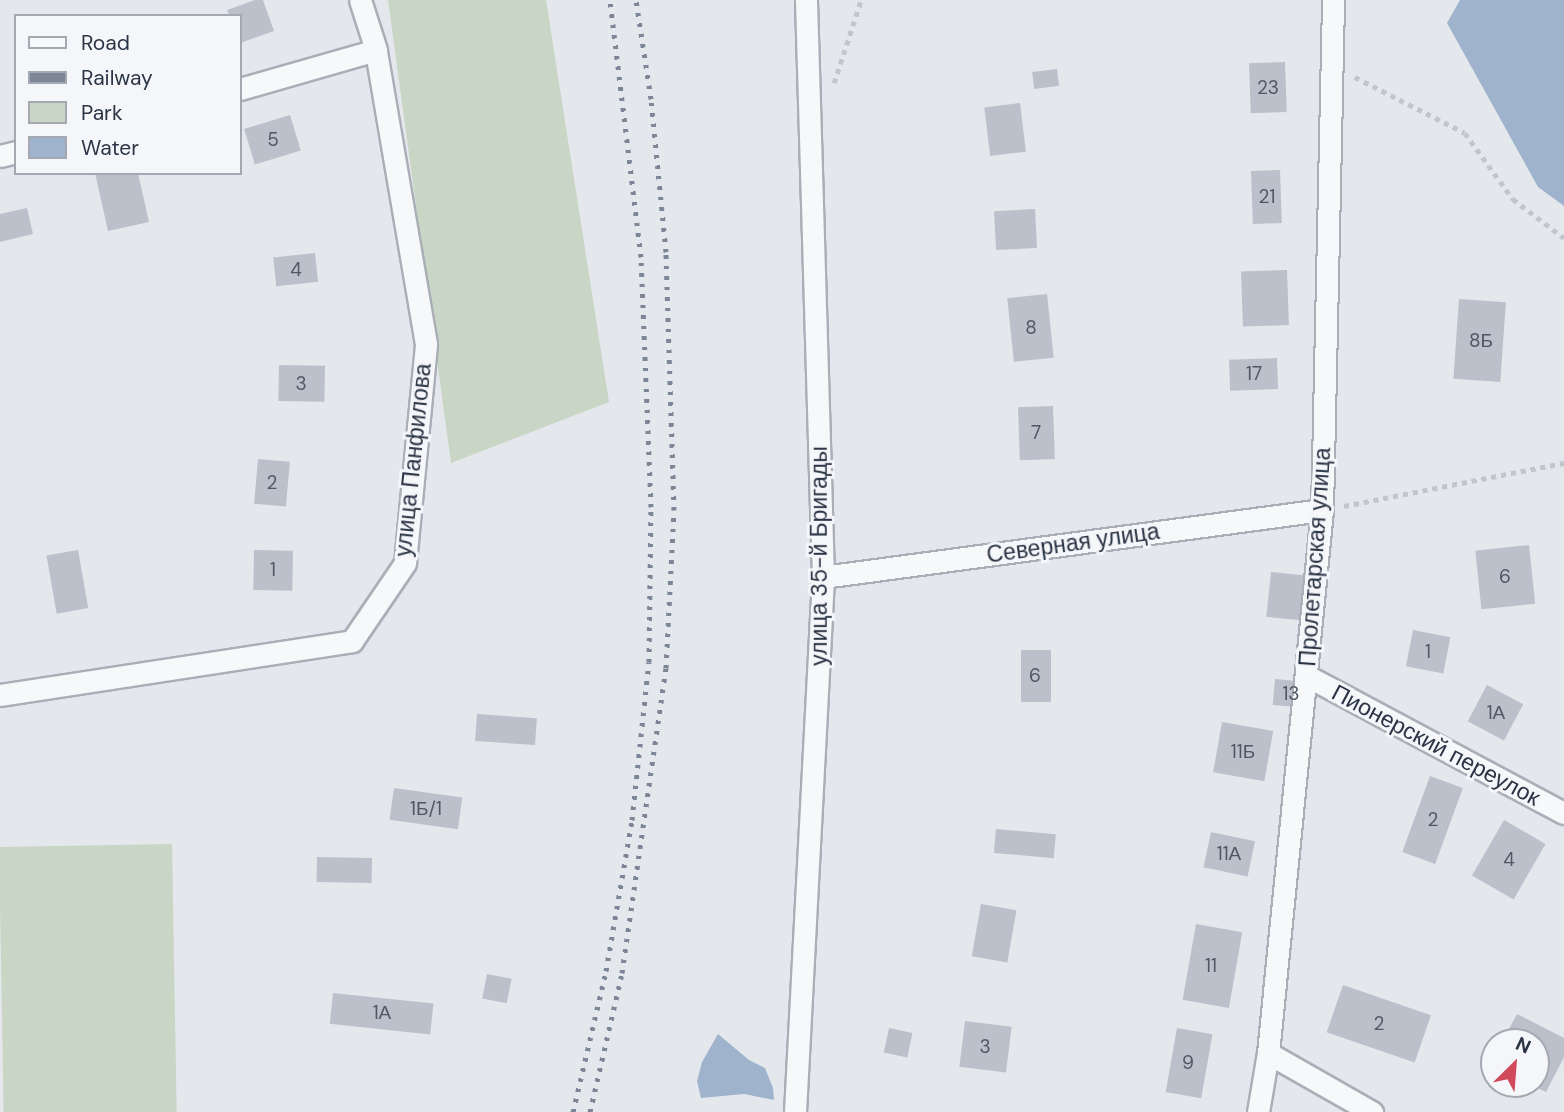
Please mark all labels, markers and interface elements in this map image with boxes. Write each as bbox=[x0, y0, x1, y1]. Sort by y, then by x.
legend bbox=[14, 14, 242, 175]
text: Road bbox=[81, 29, 130, 57]
text: Railway bbox=[81, 64, 153, 92]
house number: 23 bbox=[1257, 77, 1279, 99]
text: Park bbox=[81, 99, 122, 127]
house number: 5 bbox=[267, 129, 279, 151]
text: Water bbox=[81, 134, 139, 162]
house number: 21 bbox=[1259, 186, 1275, 208]
house number: 4 bbox=[290, 259, 302, 281]
house number: 8 bbox=[1025, 317, 1037, 339]
house number: 8Б bbox=[1469, 330, 1493, 352]
street label: улица Панфилова bbox=[389, 362, 437, 558]
house number: 17 bbox=[1246, 363, 1262, 385]
house number: 3 bbox=[295, 373, 307, 395]
house number: 7 bbox=[1031, 422, 1041, 444]
street label: улица 35-й Бригады bbox=[805, 446, 833, 666]
street label: Пролетарская улица bbox=[1294, 447, 1336, 667]
house number: 2 bbox=[267, 472, 277, 494]
street label: Северная улица bbox=[985, 517, 1161, 569]
house number: 1 bbox=[270, 559, 276, 581]
house number: 6 bbox=[1499, 566, 1511, 588]
house number: 1 bbox=[1425, 641, 1431, 663]
house number: 6 bbox=[1029, 665, 1041, 687]
street label: Пионерский переулок bbox=[1327, 678, 1545, 812]
house number: 13 bbox=[1282, 683, 1300, 705]
house number: 1А bbox=[1487, 702, 1505, 724]
house number: 11Б bbox=[1231, 741, 1255, 763]
house number: 1Б/1 bbox=[410, 798, 442, 820]
house number: 2 bbox=[1428, 809, 1438, 831]
house number: 11А bbox=[1217, 843, 1241, 865]
house number: 4 bbox=[1503, 849, 1515, 871]
house number: 11 bbox=[1205, 955, 1217, 977]
house number: 1А bbox=[373, 1002, 391, 1024]
house number: 2 bbox=[1374, 1013, 1384, 1035]
north arrow bbox=[1480, 1028, 1550, 1098]
text: N bbox=[1512, 1031, 1535, 1060]
house number: 3 bbox=[979, 1036, 991, 1058]
house number: 9 bbox=[1182, 1052, 1194, 1074]

